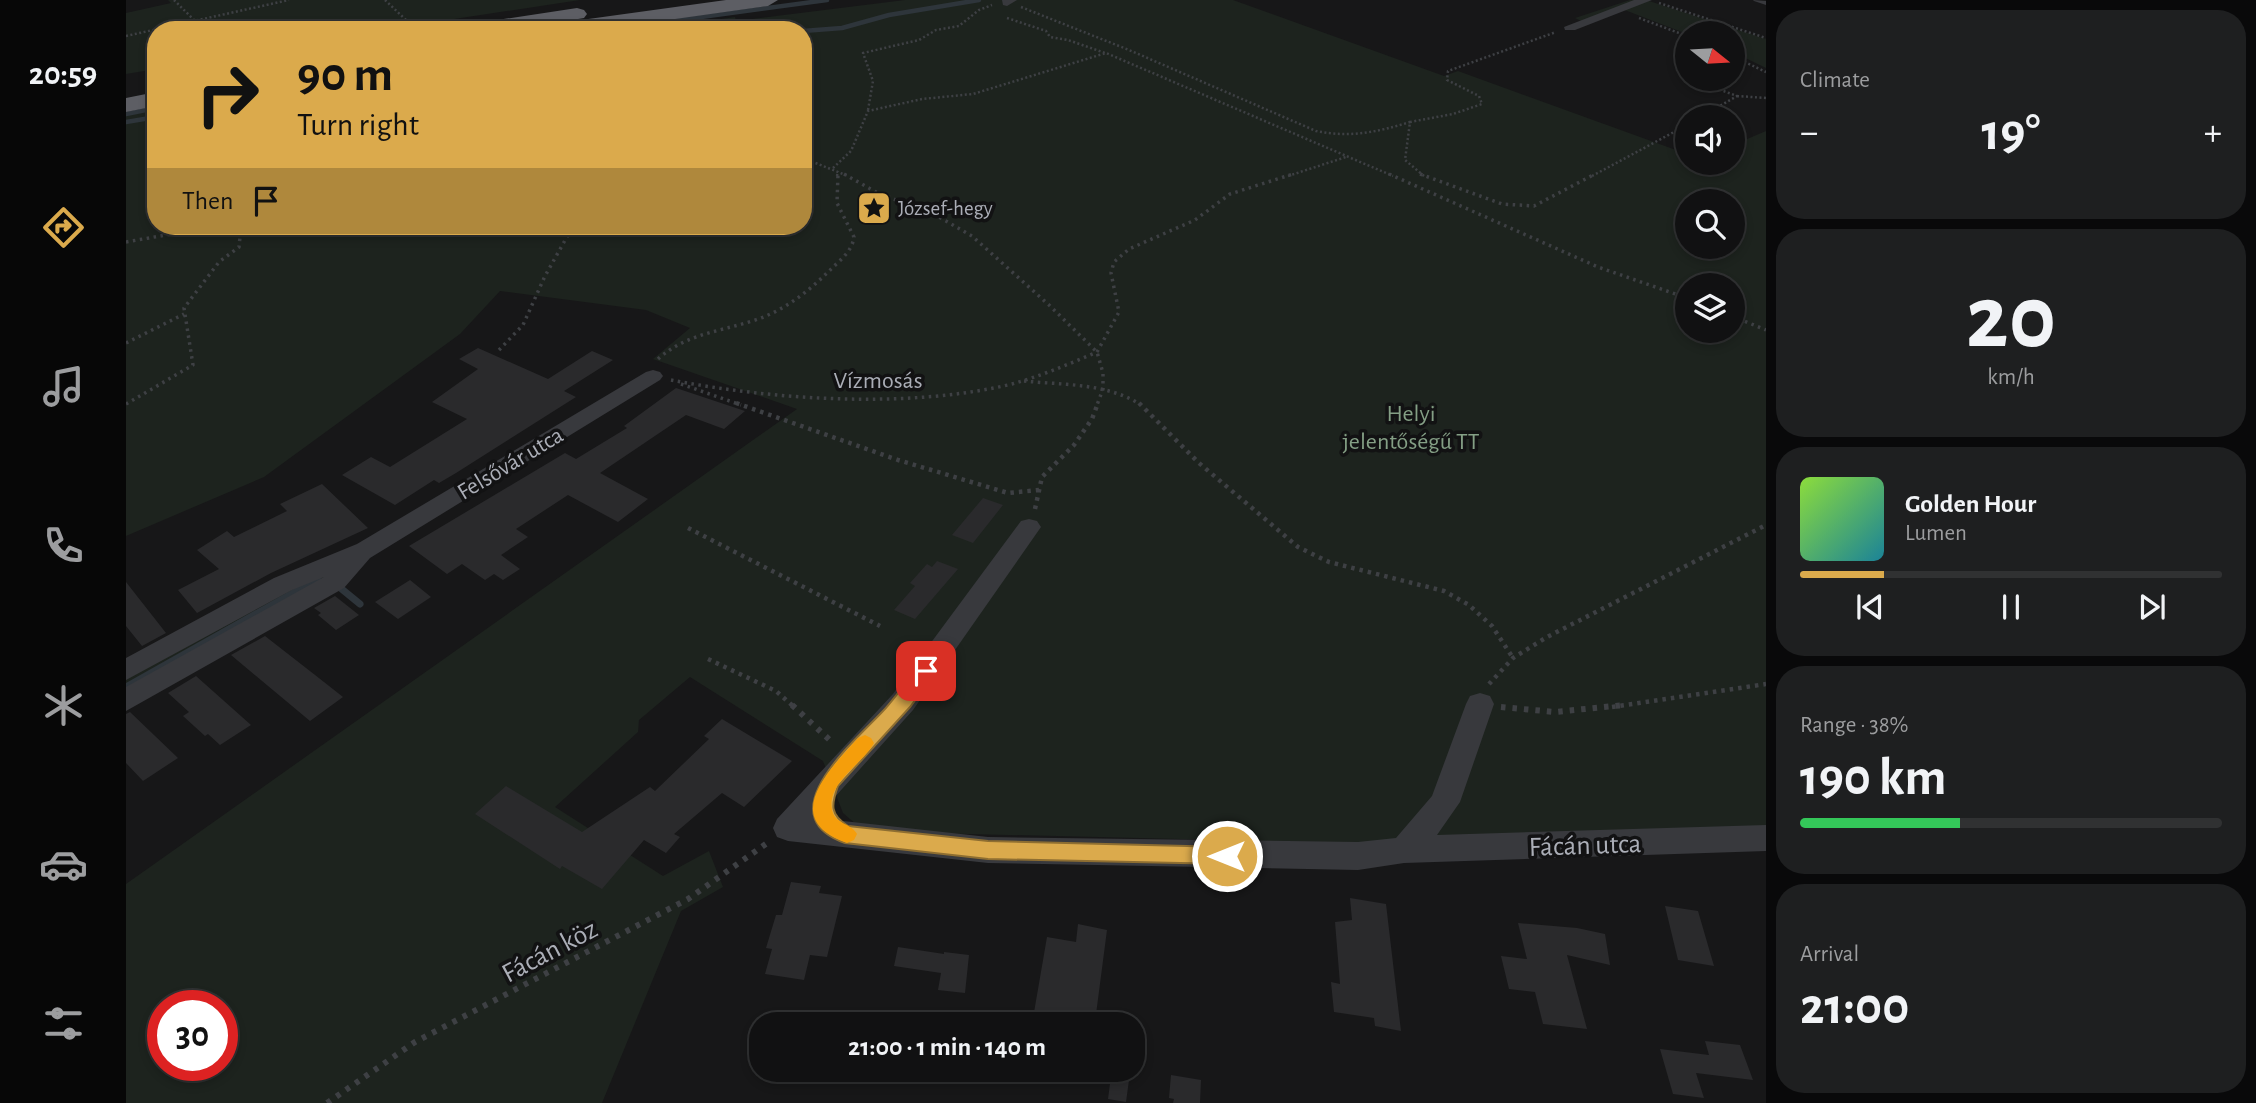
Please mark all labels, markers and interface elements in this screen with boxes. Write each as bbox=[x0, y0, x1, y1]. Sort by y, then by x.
north arrow bbox=[1675, 21, 1745, 91]
map controls bbox=[1675, 21, 1745, 343]
icon: right bbox=[182, 49, 273, 140]
text: 90 m bbox=[297, 51, 393, 100]
text: 20:59 bbox=[29, 58, 97, 90]
text: Climate bbox=[1800, 69, 1870, 92]
button: sound bbox=[1675, 105, 1745, 175]
text: 19° bbox=[1981, 107, 2041, 159]
text: Turn right bbox=[297, 109, 419, 141]
text: − bbox=[1800, 114, 1818, 152]
text: + bbox=[2204, 114, 2222, 152]
icon: arrive bbox=[247, 182, 285, 220]
text: Then bbox=[182, 188, 233, 214]
place icon: József-hegy bbox=[855, 189, 893, 227]
button: search bbox=[1675, 189, 1745, 259]
place label: József-hegy bbox=[898, 198, 993, 219]
icon: directions bbox=[39, 203, 88, 252]
button: layers bbox=[1675, 273, 1745, 343]
text: 20 bbox=[1966, 273, 2056, 364]
icon: music bbox=[39, 362, 88, 411]
text: km/h bbox=[1987, 366, 2035, 389]
street label: Vízmosás bbox=[833, 369, 923, 393]
park label: Helyi jelentőségű TT bbox=[1342, 402, 1480, 454]
street label: Felsővár utca bbox=[453, 423, 568, 505]
text: Golden Hour bbox=[1905, 491, 2036, 517]
icon: phone bbox=[39, 521, 88, 570]
text: Lumen bbox=[1905, 522, 1967, 545]
icon: previous bbox=[1851, 588, 1889, 626]
icon: pause bbox=[1992, 588, 2030, 626]
icon: next bbox=[2133, 588, 2171, 626]
pin bbox=[896, 641, 956, 701]
icon: arrive bbox=[907, 652, 945, 690]
icon: climate bbox=[39, 681, 88, 730]
text: Range · 38% bbox=[1800, 714, 1909, 737]
text: 190 km bbox=[1800, 752, 1946, 804]
position arrow bbox=[1190, 819, 1264, 893]
street label: Fácán utca bbox=[1528, 830, 1642, 862]
icon: car bbox=[39, 840, 88, 889]
street label: Fácán köz bbox=[498, 915, 602, 988]
text: Arrival bbox=[1800, 943, 1859, 966]
text: 21:00 bbox=[1800, 981, 1909, 1033]
speed limit sign: 30 bbox=[147, 990, 238, 1081]
icon: filters bbox=[39, 999, 88, 1048]
text: 21:00 · 1 min · 140 m bbox=[848, 1034, 1046, 1060]

